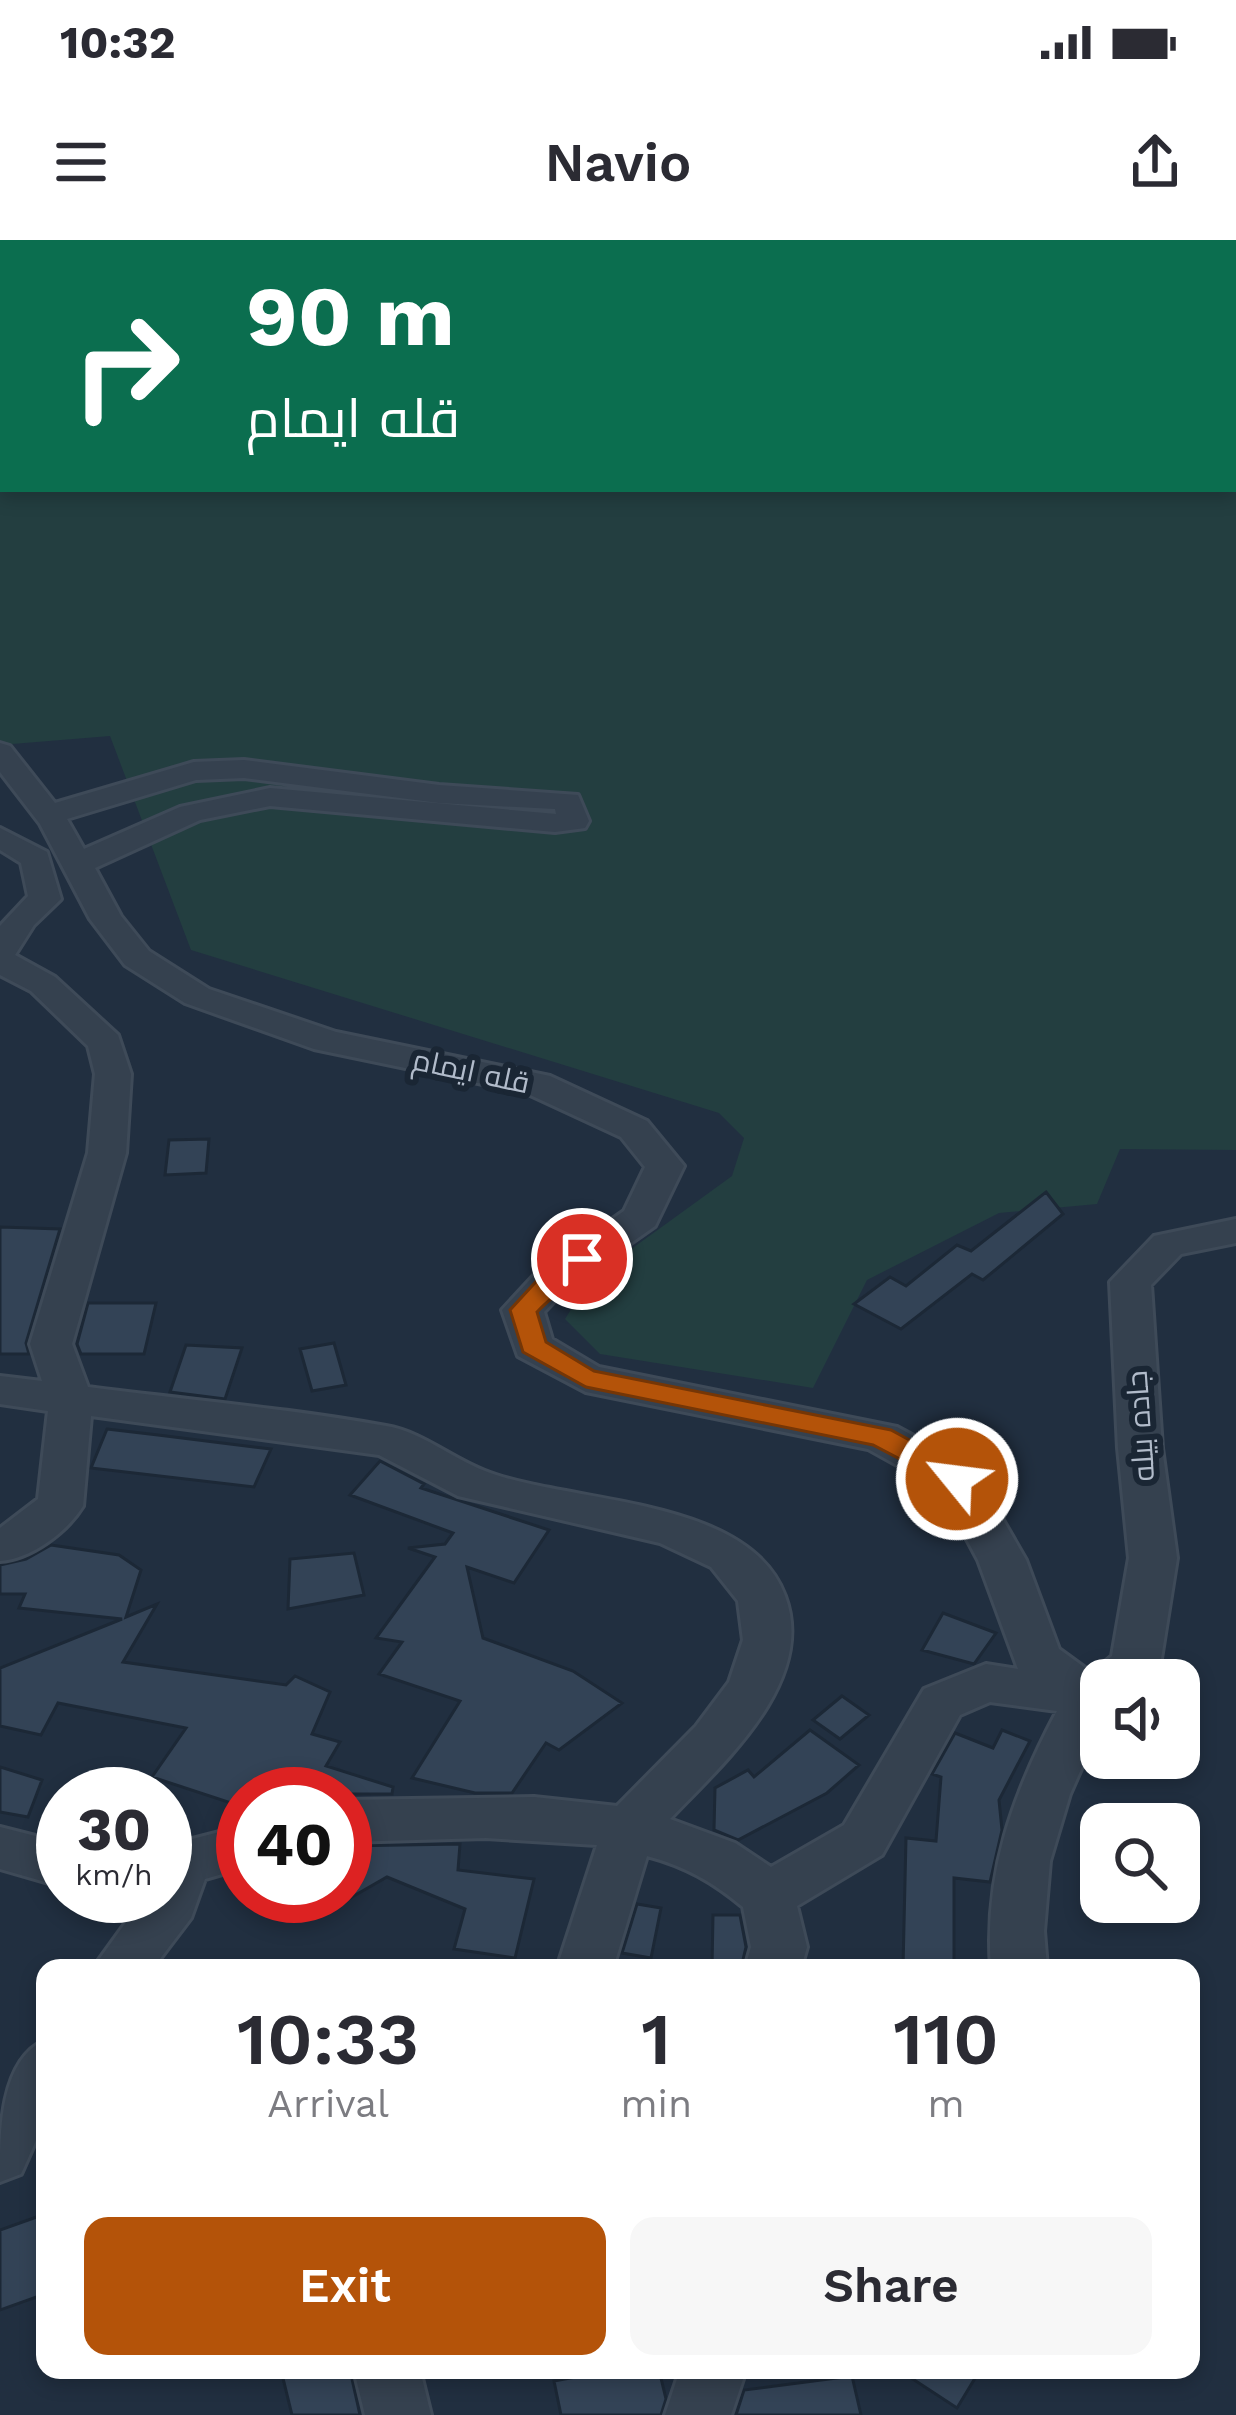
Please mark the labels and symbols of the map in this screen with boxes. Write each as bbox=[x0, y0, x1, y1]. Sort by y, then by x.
street label: قله ایمام bbox=[409, 1042, 533, 1103]
pin bbox=[531, 1208, 633, 1310]
street label: جاده بیله bbox=[1119, 1369, 1161, 1483]
position arrow bbox=[894, 1416, 1020, 1542]
speed limit sign: 40 bbox=[216, 1767, 372, 1923]

